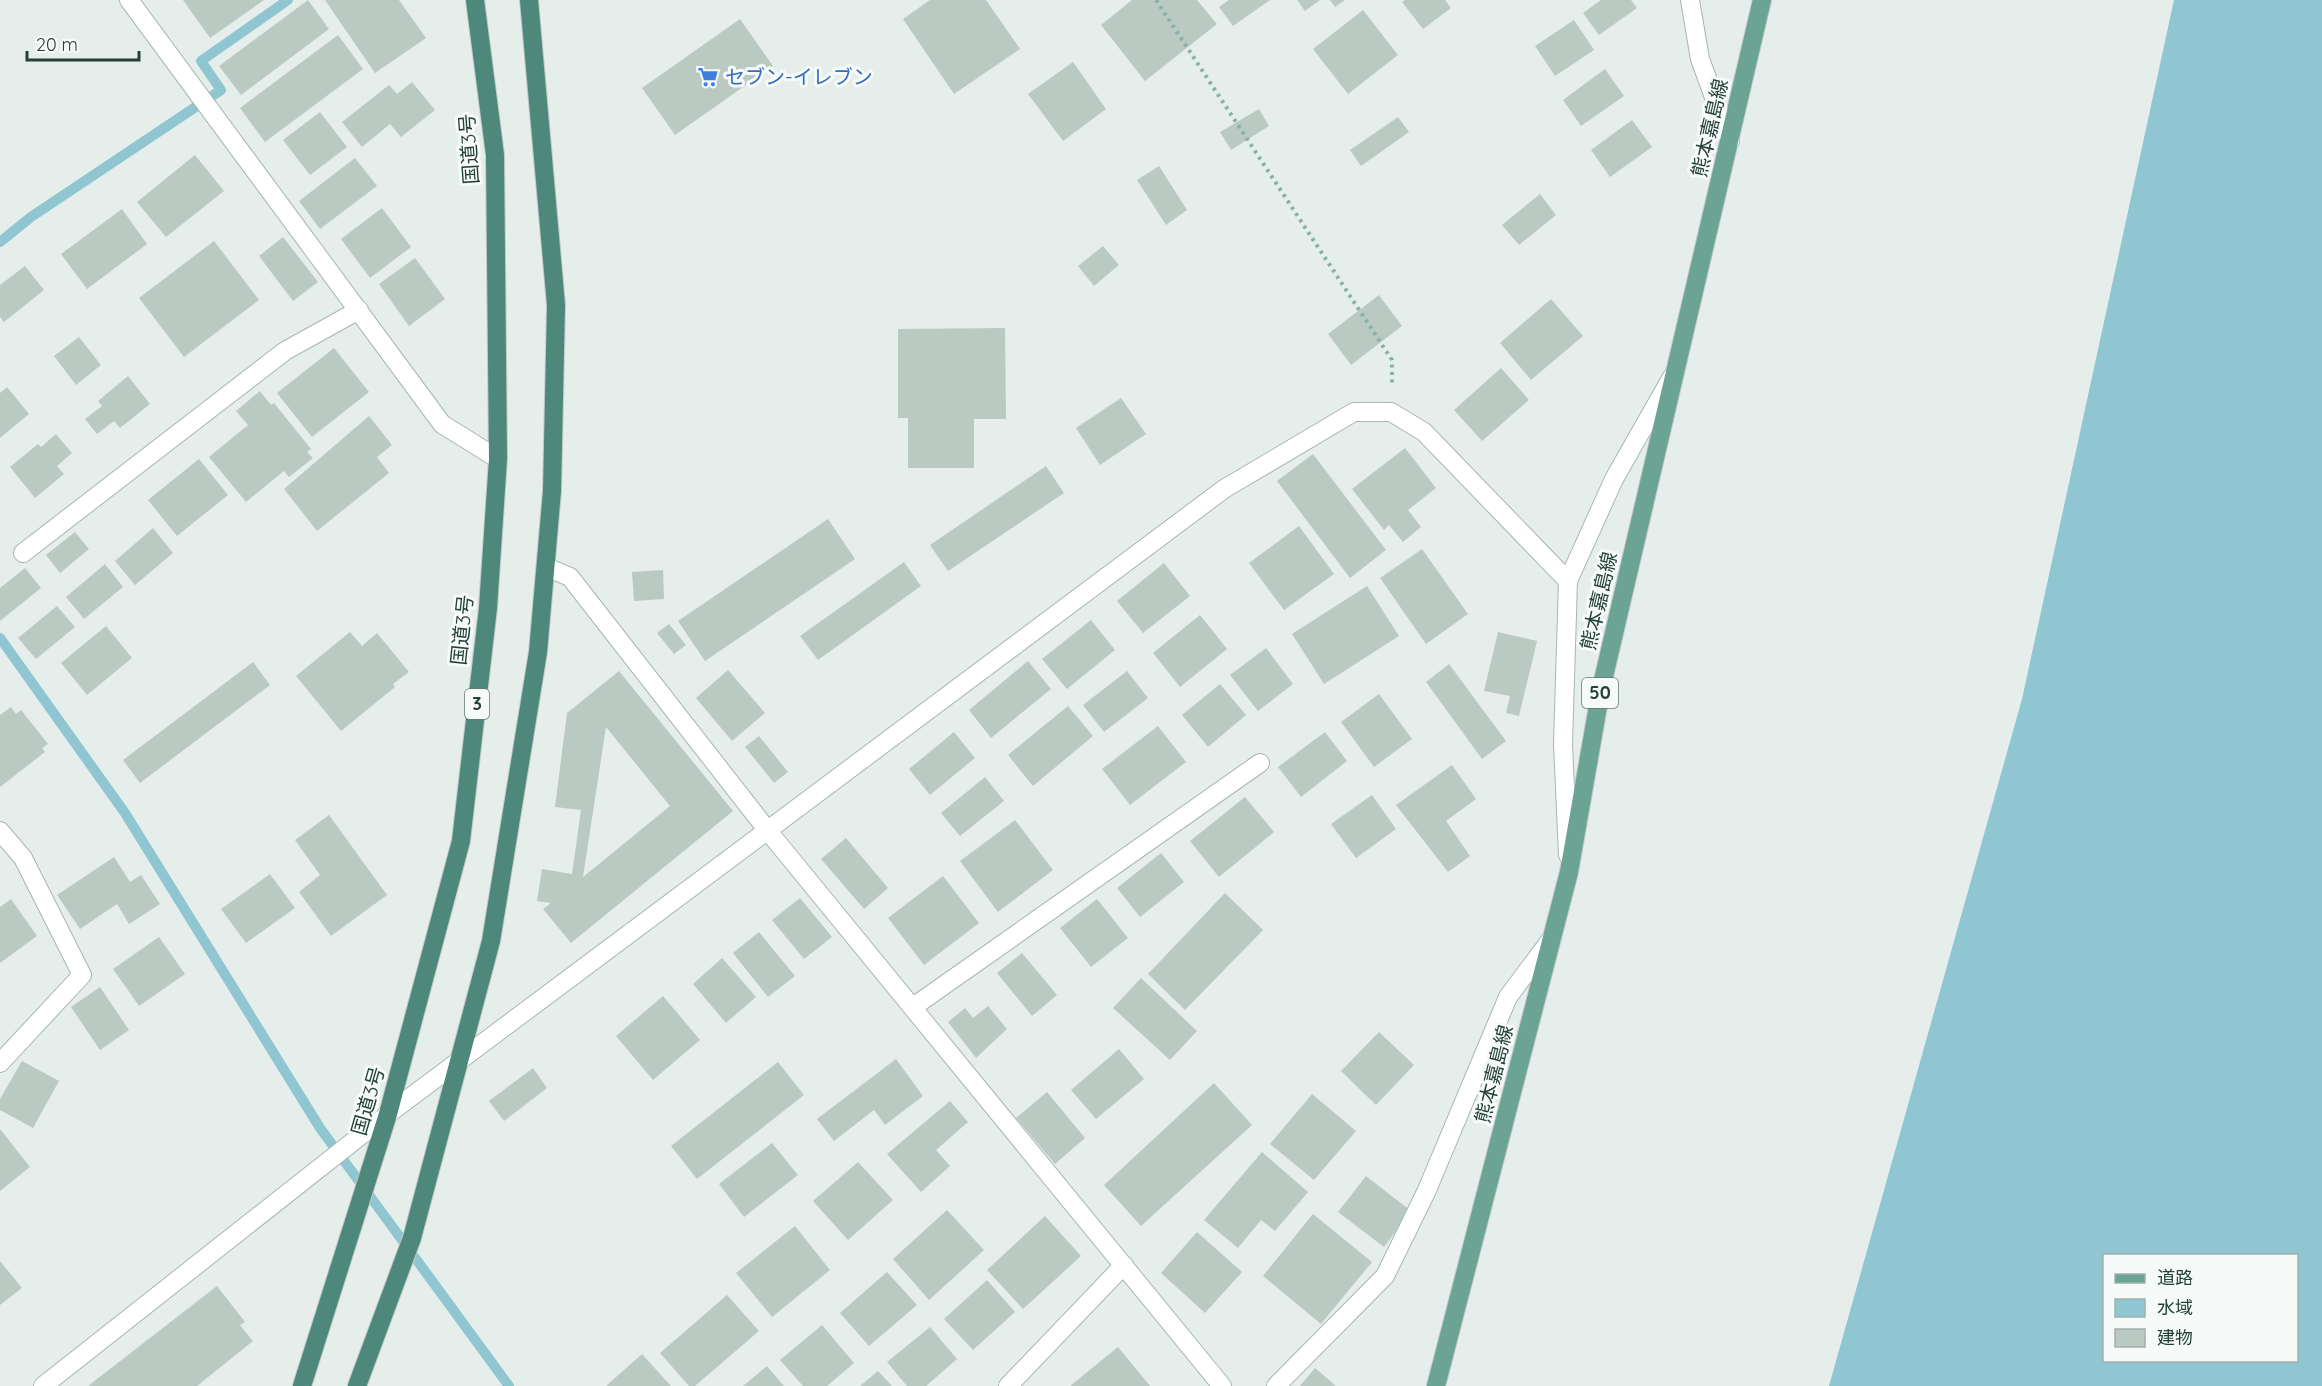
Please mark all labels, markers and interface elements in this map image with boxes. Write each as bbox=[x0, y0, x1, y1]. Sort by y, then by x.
scale bar bbox=[27, 24, 140, 62]
text: 20 m bbox=[36, 33, 78, 56]
place label: セブン-イレブン bbox=[725, 64, 873, 89]
supermarket icon: セブン-イレブン bbox=[696, 65, 720, 89]
street label: 熊本嘉島線 bbox=[1686, 76, 1733, 179]
street label: 国道3号 bbox=[454, 113, 483, 185]
street label: 熊本嘉島線 bbox=[1575, 549, 1622, 652]
street label: 国道3号 bbox=[445, 594, 478, 666]
road number: 50 bbox=[1582, 678, 1618, 708]
road number: 3 bbox=[465, 689, 489, 719]
street label: 熊本嘉島線 bbox=[1469, 1022, 1518, 1125]
street label: 国道3号 bbox=[346, 1064, 389, 1138]
legend bbox=[2103, 1254, 2298, 1362]
text: 道路 bbox=[2157, 1266, 2193, 1289]
text: 水域 bbox=[2157, 1296, 2193, 1319]
text: 建物 bbox=[2157, 1326, 2193, 1349]

